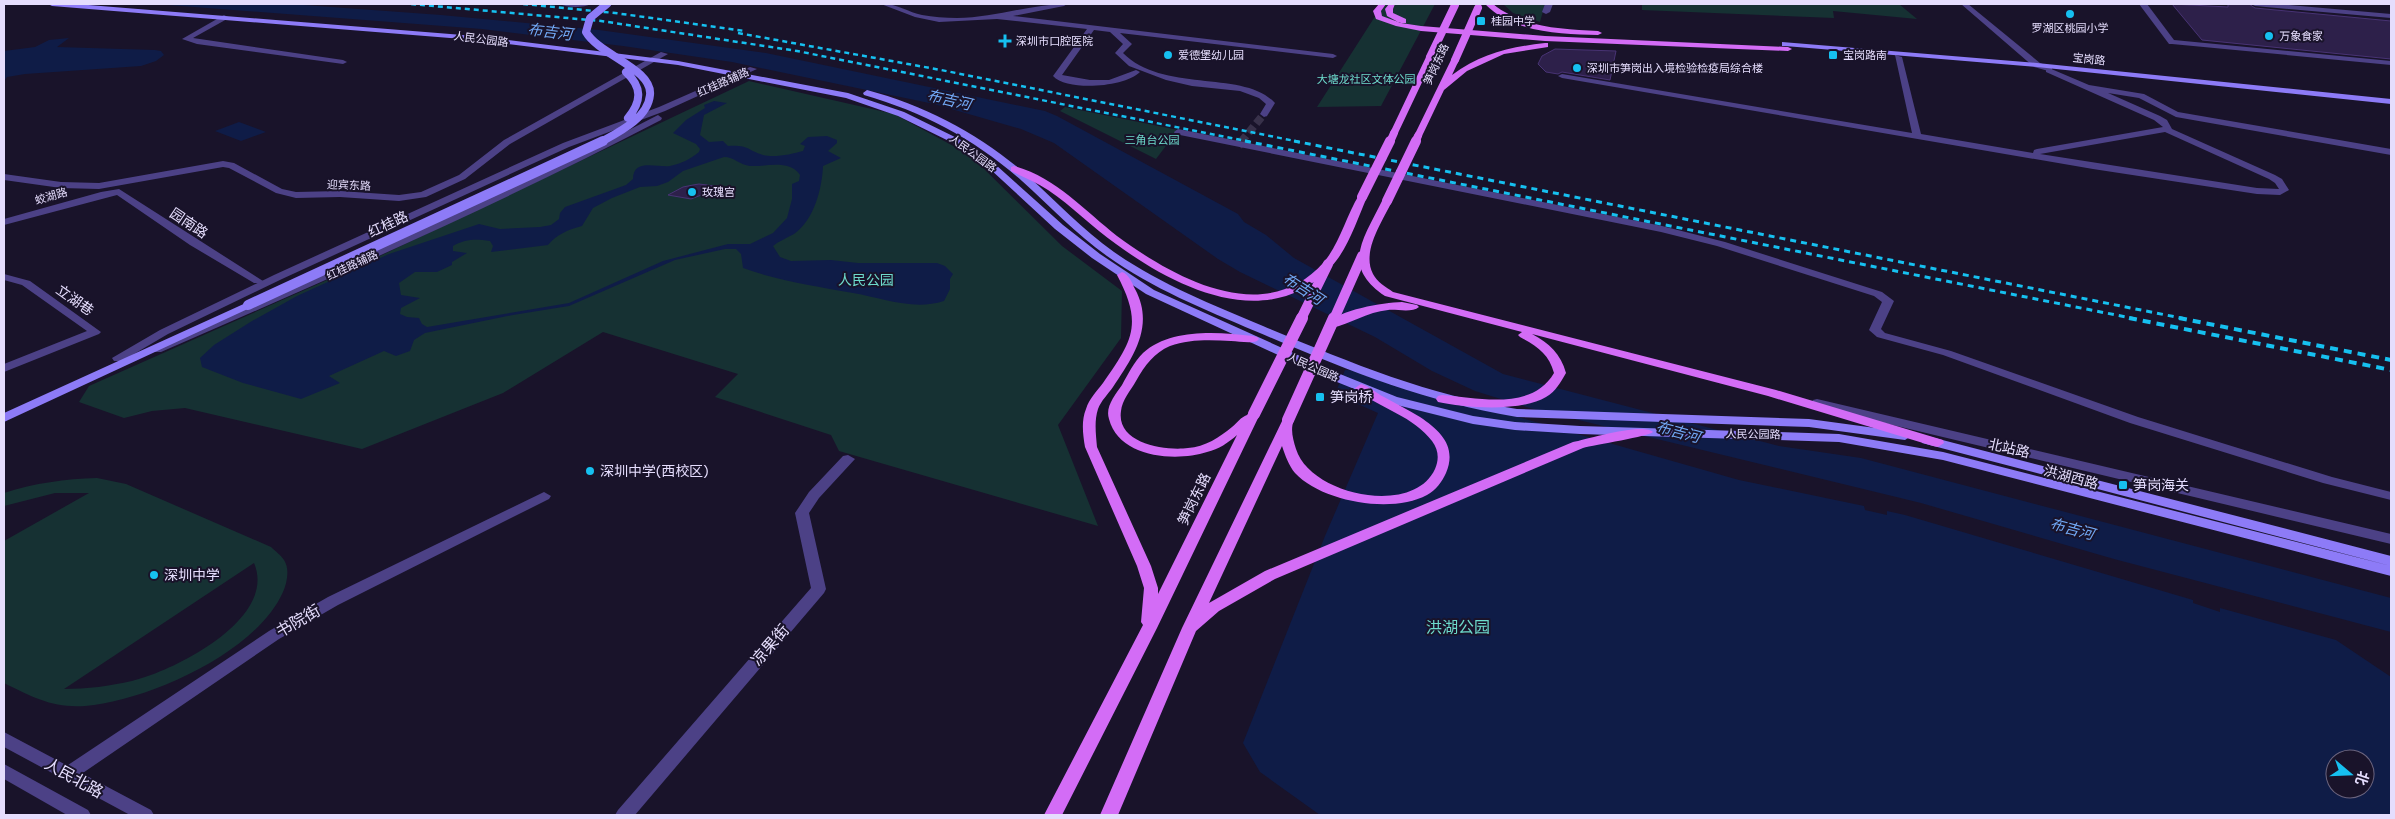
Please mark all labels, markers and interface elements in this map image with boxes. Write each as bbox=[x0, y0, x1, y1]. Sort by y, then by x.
marker: 罗湖区桃园小学 bbox=[2064, 8, 2076, 20]
place label: 桂园中学 bbox=[1491, 14, 1535, 28]
marker: 桂园中学 bbox=[1475, 15, 1487, 27]
water label: 布吉河 bbox=[526, 19, 577, 45]
place label: 罗湖区桃园小学 bbox=[2032, 21, 2109, 35]
street label: 人民公园路 bbox=[453, 29, 509, 49]
place label: 万象食家 bbox=[2279, 29, 2323, 43]
marker: 万象食家 bbox=[2263, 30, 2275, 42]
marker: 深圳市口腔医院 bbox=[998, 34, 1012, 48]
place label: 深圳市口腔医院 bbox=[1016, 34, 1093, 48]
street label: 笋岗东路 bbox=[1420, 41, 1452, 87]
place label: 爱德堡幼儿园 bbox=[1178, 48, 1244, 62]
place label: 宝岗路南 bbox=[1843, 48, 1887, 62]
marker: 爱德堡幼儿园 bbox=[1162, 49, 1174, 61]
marker: 宝岗路南 bbox=[1827, 49, 1839, 61]
street label: 宝岗路 bbox=[2072, 50, 2106, 68]
place label: 深圳市笋岗出入境检验检疫局综合楼 bbox=[1587, 61, 1763, 75]
marker: 深圳市笋岗出入境检验检疫局综合楼 bbox=[1571, 62, 1583, 74]
street label: 红桂路辅路 bbox=[695, 64, 751, 100]
park label: 大塘龙社区文体公园 bbox=[1317, 72, 1416, 86]
water label: 布吉河 bbox=[925, 85, 976, 115]
street label: 人民公园路 bbox=[947, 131, 999, 175]
park label: 三角台公园 bbox=[1125, 133, 1180, 147]
street label: 迎宾东路 bbox=[327, 177, 371, 193]
street label: 蛟湖路 bbox=[33, 185, 69, 207]
place label: 玫瑰宫 bbox=[702, 185, 735, 199]
marker: 玫瑰宫 bbox=[686, 186, 698, 198]
street label: 园南路 bbox=[167, 204, 211, 242]
street label: 红桂路 bbox=[365, 207, 411, 241]
street label: 红桂路辅路 bbox=[324, 247, 380, 283]
water label: 布吉河 bbox=[1279, 268, 1330, 311]
park label: 人民公园 bbox=[838, 271, 894, 289]
street label: 立湖巷 bbox=[53, 281, 97, 319]
street label: 人民公园路 bbox=[1285, 349, 1341, 385]
place label: 笋岗桥 bbox=[1330, 388, 1372, 406]
marker: 笋岗桥 bbox=[1314, 391, 1326, 403]
water label: 布吉河 bbox=[1654, 417, 1705, 448]
street label: 人民公园路 bbox=[1725, 427, 1781, 441]
street label: 北站路 bbox=[1987, 435, 2031, 461]
street label: 洪湖西路 bbox=[2042, 461, 2100, 493]
place label: 深圳中学(西校区) bbox=[600, 462, 708, 480]
marker: 深圳中学(西校区) bbox=[584, 465, 596, 477]
street label: 笋岗东路 bbox=[1174, 470, 1214, 528]
place label: 笋岗海关 bbox=[2133, 476, 2189, 494]
marker: 笋岗海关 bbox=[2117, 479, 2129, 491]
water label: 布吉河 bbox=[2048, 514, 2099, 545]
place label: 深圳中学 bbox=[164, 566, 220, 584]
marker: 深圳中学 bbox=[148, 569, 160, 581]
street label: 书院街 bbox=[272, 600, 324, 642]
park label: 洪湖公园 bbox=[1426, 617, 1490, 638]
street label: 凉果街 bbox=[746, 620, 794, 670]
north arrow bbox=[2325, 749, 2375, 799]
street label: 人民北路 bbox=[41, 753, 107, 803]
text: 北 bbox=[2352, 769, 2373, 788]

